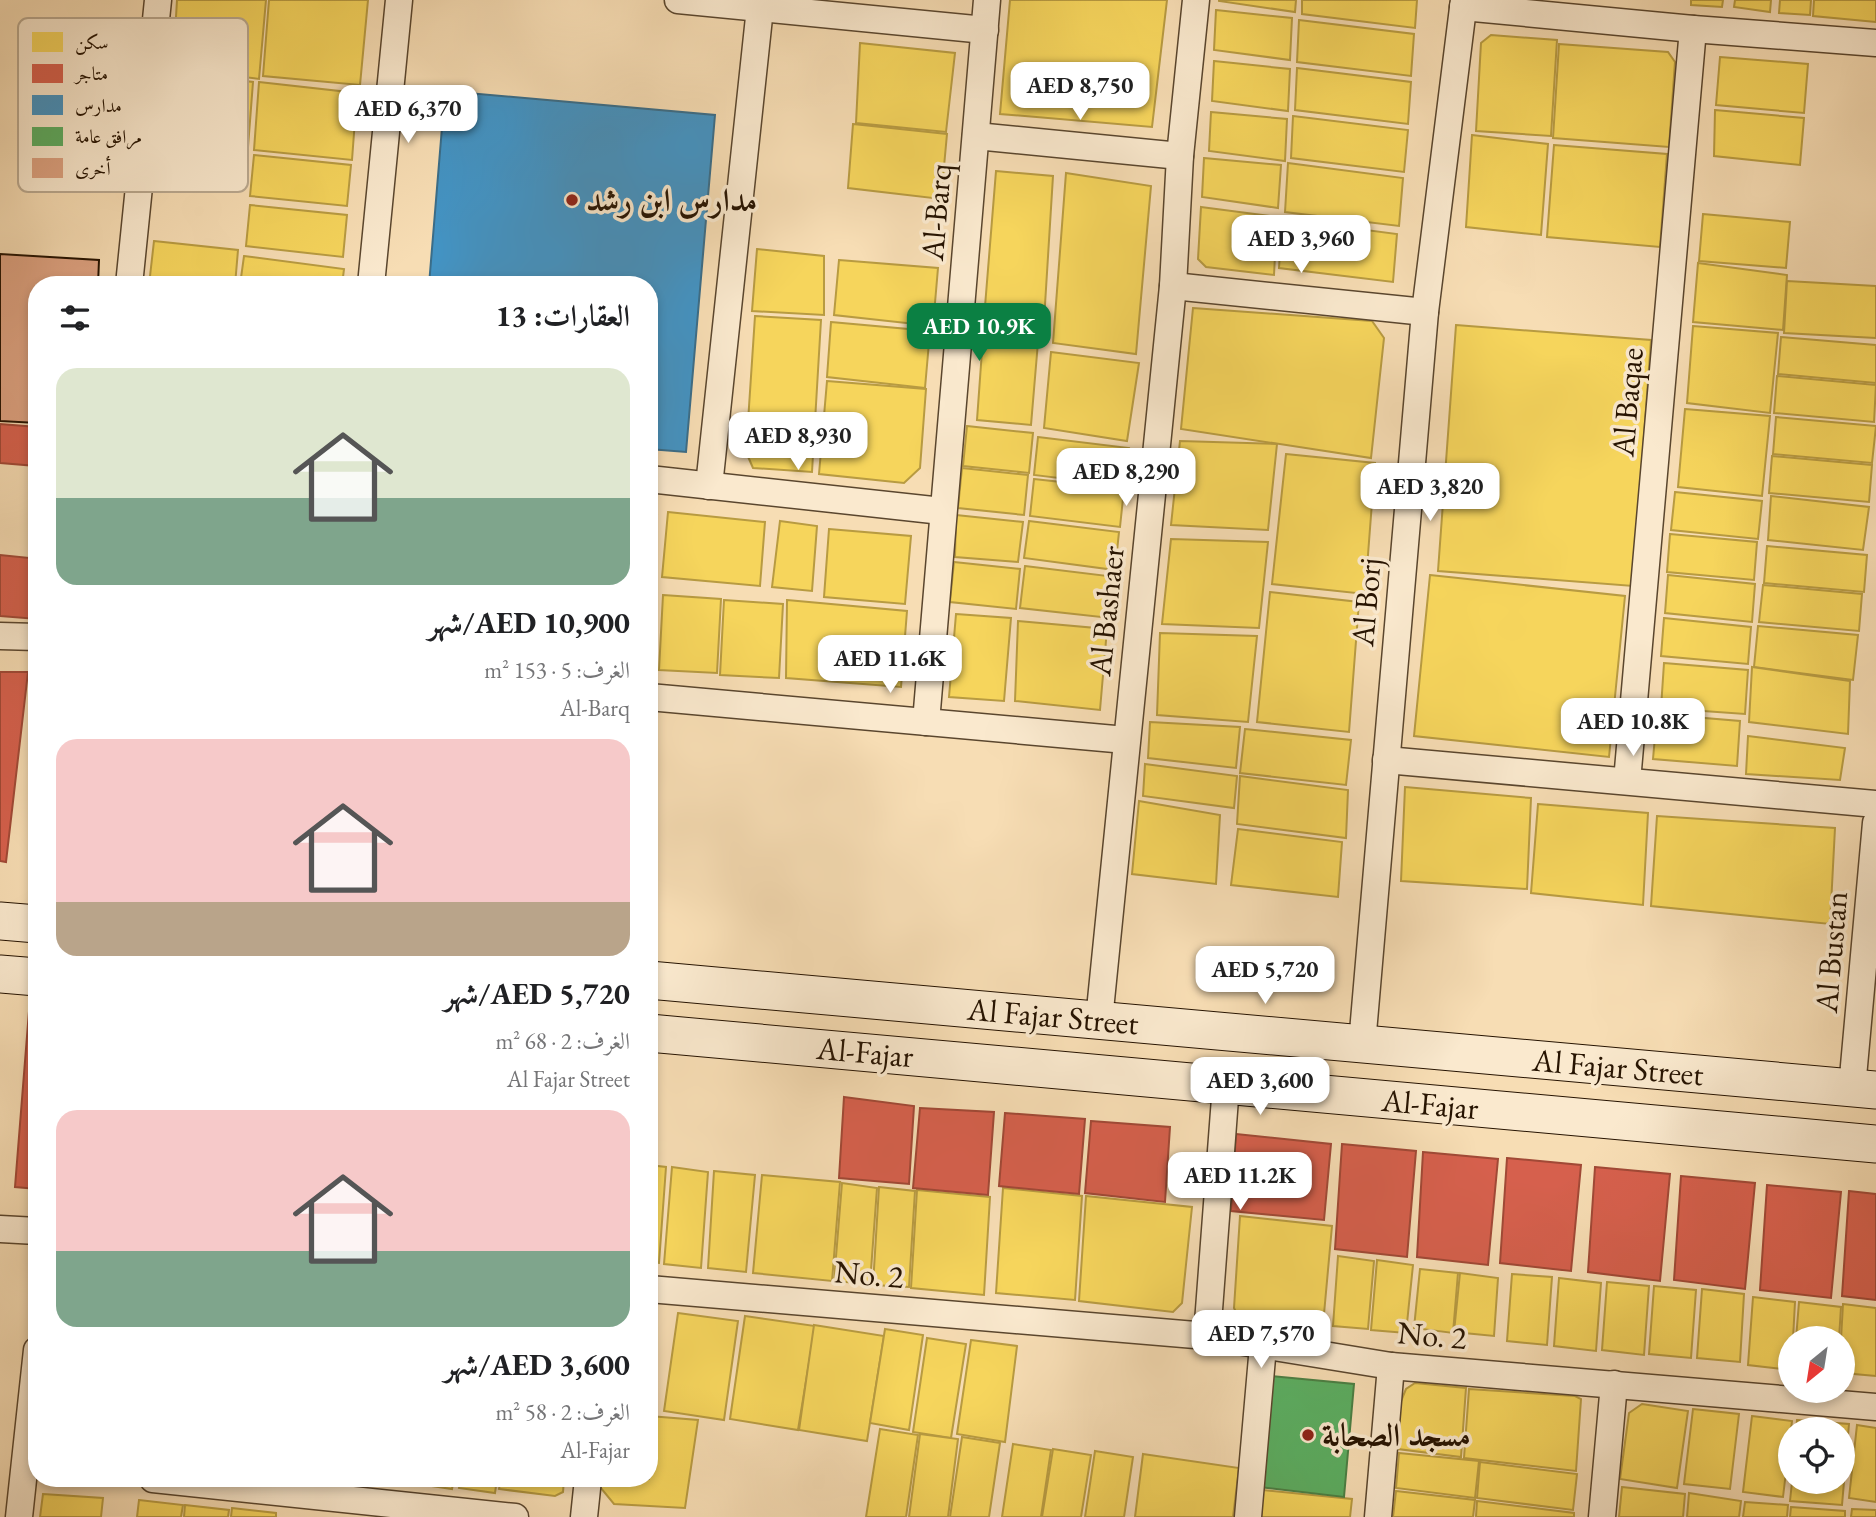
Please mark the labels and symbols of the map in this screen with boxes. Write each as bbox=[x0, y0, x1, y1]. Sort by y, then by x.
legend bbox=[18, 18, 248, 192]
text: سكن bbox=[75, 30, 109, 56]
text: متاجر bbox=[73, 61, 108, 86]
pin: AED 8,750 bbox=[1000, 62, 1160, 122]
pin: AED 6,370 bbox=[328, 86, 488, 145]
text: مدارس bbox=[75, 93, 122, 118]
text: مرافق عامة bbox=[75, 124, 142, 150]
text: أخرى bbox=[75, 156, 111, 181]
street label: Al-Barq bbox=[911, 161, 961, 263]
place label: مدارس ابن رشد bbox=[586, 179, 757, 221]
marker: مدارس ابن رشد bbox=[564, 192, 580, 208]
pin: AED 3,960 bbox=[1221, 216, 1381, 275]
pin: AED 10.9K bbox=[899, 304, 1059, 363]
street label: Al Baqae bbox=[1601, 346, 1653, 459]
pin: AED 8,930 bbox=[718, 412, 878, 472]
pin: AED 8,290 bbox=[1046, 448, 1206, 508]
pin: AED 3,820 bbox=[1350, 463, 1510, 523]
street label: Al Bashaer bbox=[1078, 544, 1134, 679]
street label: Al Borj bbox=[1341, 556, 1391, 649]
pin: AED 11.6K bbox=[810, 636, 970, 695]
pin: AED 10.8K bbox=[1553, 698, 1713, 758]
street label: Al Bustan bbox=[1805, 889, 1857, 1016]
pin: AED 5,720 bbox=[1185, 946, 1345, 1006]
street label: Al Fajar Street bbox=[965, 988, 1140, 1044]
street label: Al-Fajar bbox=[814, 1027, 916, 1077]
street label: Al Fajar Street bbox=[1530, 1039, 1705, 1095]
pin: AED 3,600 bbox=[1180, 1058, 1340, 1117]
street label: Al-Fajar bbox=[1379, 1079, 1481, 1129]
pin: AED 11.2K bbox=[1160, 1152, 1320, 1212]
street label: No. 2 bbox=[833, 1250, 906, 1298]
pin: AED 7,570 bbox=[1181, 1310, 1341, 1370]
street label: No. 2 bbox=[1396, 1311, 1469, 1359]
north arrow bbox=[1778, 1326, 1855, 1404]
place label: مسجد الصحابة bbox=[1322, 1414, 1471, 1456]
marker: مسجد الصحابة bbox=[1300, 1427, 1316, 1443]

